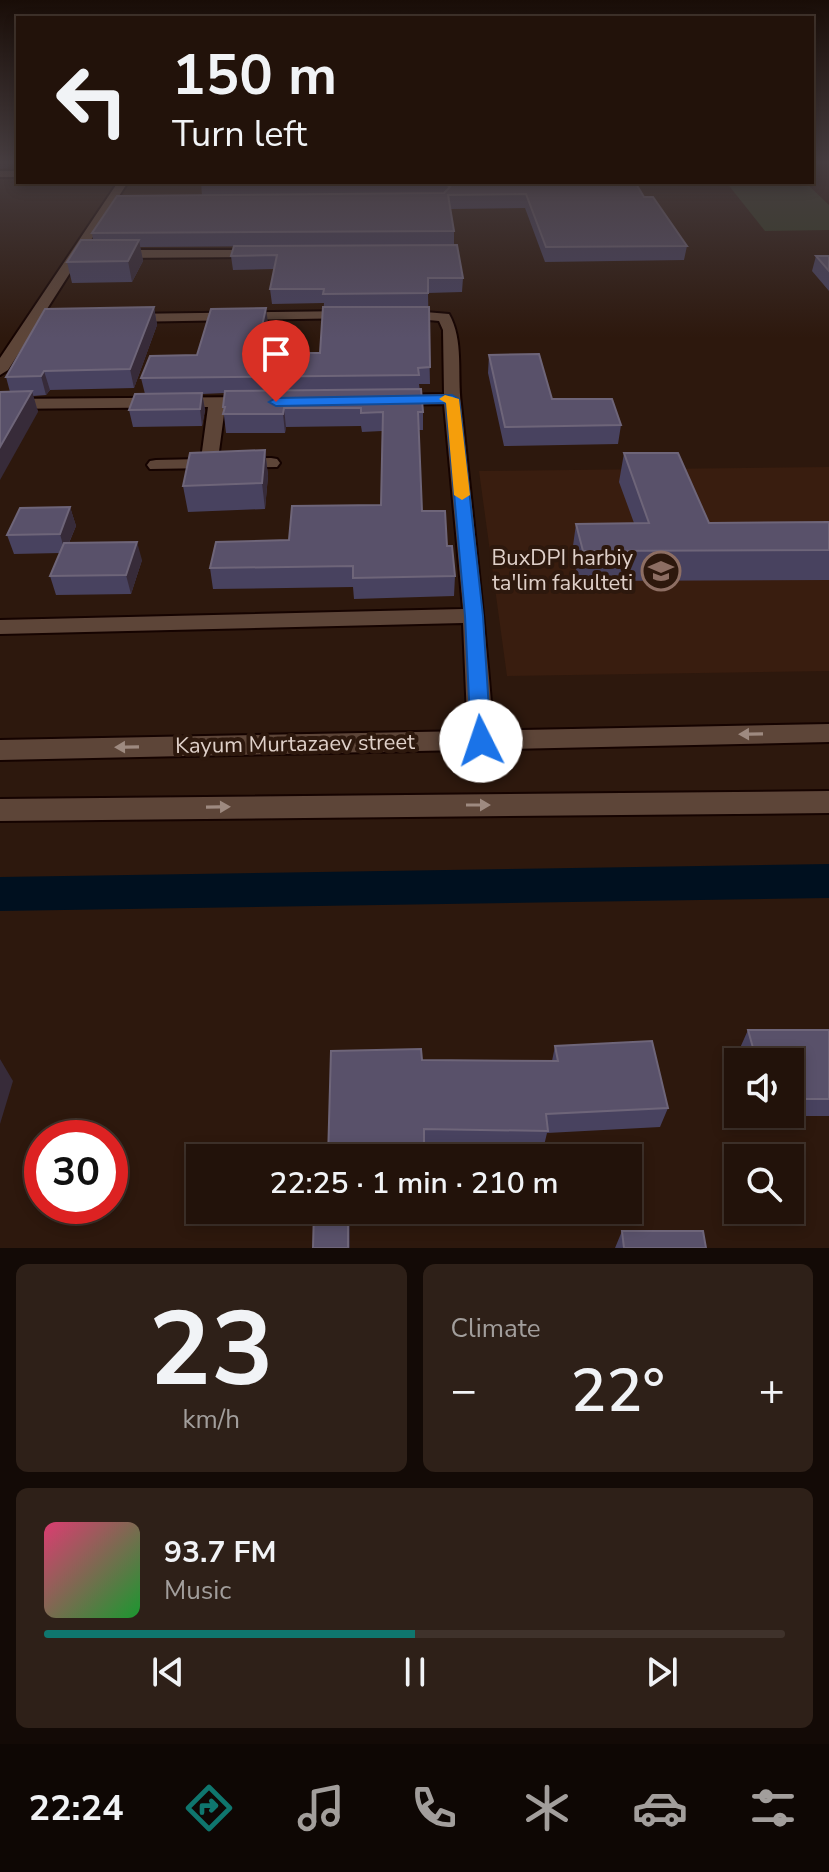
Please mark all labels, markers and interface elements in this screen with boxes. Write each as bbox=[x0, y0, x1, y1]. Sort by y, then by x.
text: 150 m bbox=[172, 37, 337, 114]
icon: left bbox=[40, 48, 144, 152]
text: Turn left bbox=[172, 110, 307, 159]
pin bbox=[242, 320, 310, 402]
icon: arrive bbox=[254, 332, 298, 376]
place label: BuxDPI harbiy ta'lim fakulteti bbox=[491, 543, 634, 598]
school or university icon: BuxDPI harbiy ta'lim fakulteti bbox=[640, 550, 682, 592]
position arrow bbox=[439, 699, 523, 783]
street label: Kayum Murtazaev street bbox=[175, 727, 415, 761]
one-way arrow bbox=[738, 728, 763, 741]
one-way arrow bbox=[114, 741, 139, 754]
one-way arrow bbox=[466, 799, 491, 811]
one-way arrow bbox=[206, 801, 231, 814]
map controls bbox=[724, 1048, 804, 1224]
button: sound bbox=[724, 1048, 804, 1128]
speed limit sign: 30 bbox=[24, 1120, 128, 1224]
button: search bbox=[724, 1144, 804, 1224]
text: 22:25 · 1 min · 210 m bbox=[269, 1163, 559, 1204]
text: 23 bbox=[149, 1279, 274, 1421]
text: Climate bbox=[451, 1311, 541, 1346]
text: 22° bbox=[571, 1350, 665, 1432]
text: − bbox=[451, 1361, 477, 1421]
text: + bbox=[759, 1361, 785, 1421]
text: km/h bbox=[183, 1402, 240, 1437]
text: 93.7 FM bbox=[164, 1532, 276, 1573]
text: Music bbox=[164, 1573, 231, 1608]
icon: previous bbox=[146, 1650, 190, 1694]
icon: pause bbox=[393, 1650, 437, 1694]
icon: next bbox=[640, 1650, 684, 1694]
icon: directions bbox=[181, 1780, 237, 1836]
icon: music bbox=[293, 1780, 349, 1836]
icon: phone bbox=[406, 1780, 462, 1836]
icon: climate bbox=[519, 1780, 575, 1836]
icon: car bbox=[632, 1780, 688, 1836]
icon: filters bbox=[745, 1780, 801, 1836]
text: 22:24 bbox=[28, 1784, 124, 1833]

